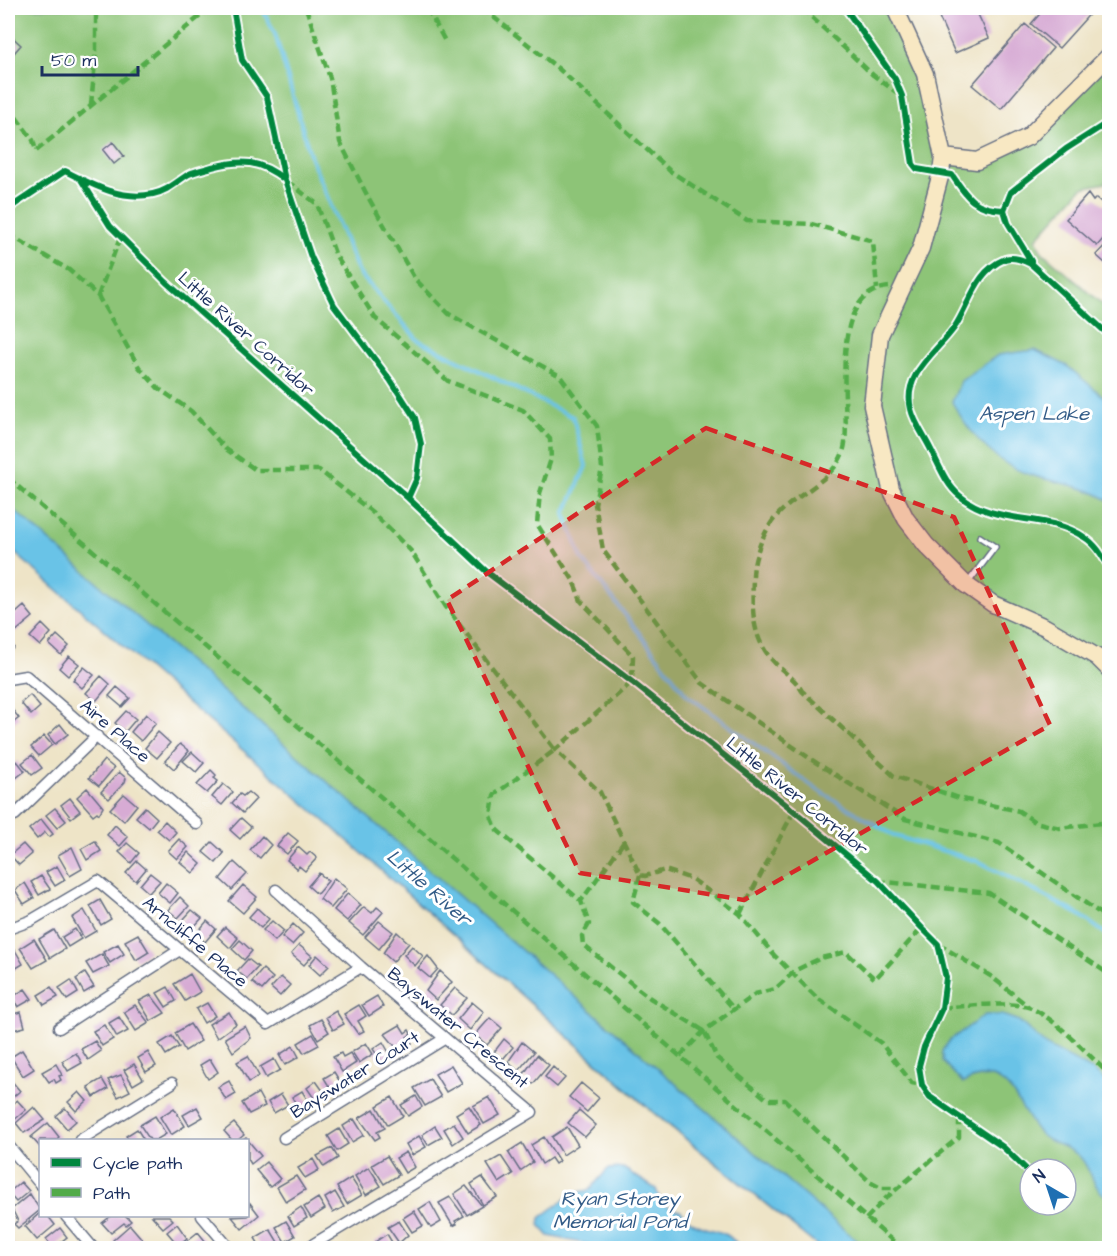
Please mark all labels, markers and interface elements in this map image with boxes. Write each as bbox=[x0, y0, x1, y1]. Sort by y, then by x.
scale bar bbox=[42, 39, 138, 77]
text: 50 m bbox=[51, 48, 96, 73]
street label: Little River Corridor bbox=[172, 266, 320, 402]
water label: Aspen Lake bbox=[979, 400, 1090, 428]
street label: Aire Place bbox=[74, 693, 156, 769]
street label: Little River Corridor bbox=[721, 731, 873, 861]
water label: Little River bbox=[380, 843, 479, 934]
street label: Arncliffe Place bbox=[137, 891, 253, 994]
street label: Bayswater Crescent bbox=[381, 961, 535, 1096]
street label: Bayswater Court bbox=[286, 1025, 425, 1126]
legend bbox=[39, 1139, 249, 1217]
text: Cycle path bbox=[93, 1151, 182, 1177]
north arrow bbox=[1018, 1157, 1078, 1217]
text: N bbox=[1028, 1164, 1050, 1188]
text: Path bbox=[93, 1181, 130, 1206]
water label: Ryan Storey Memorial Pond bbox=[553, 1185, 691, 1236]

